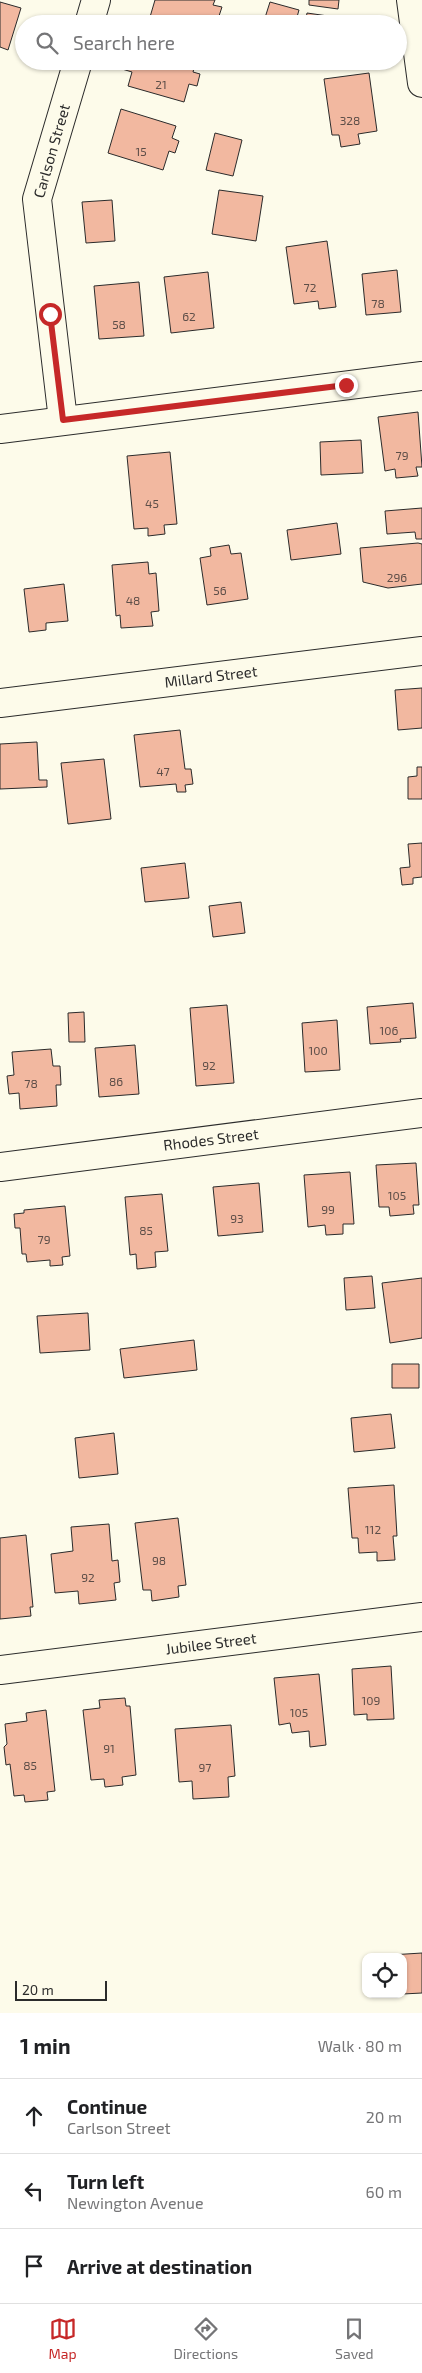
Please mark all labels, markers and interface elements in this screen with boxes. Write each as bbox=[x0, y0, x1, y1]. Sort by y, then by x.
search box bbox=[15, 15, 407, 70]
icon: search bbox=[33, 29, 61, 57]
text: Search here bbox=[73, 31, 175, 54]
house number: 21 bbox=[155, 77, 167, 91]
street label: Carlson Street bbox=[29, 101, 73, 200]
house number: 328 bbox=[340, 113, 360, 127]
house number: 15 bbox=[135, 144, 147, 158]
house number: 72 bbox=[304, 280, 317, 294]
house number: 78 bbox=[371, 296, 385, 310]
route start bbox=[39, 303, 62, 326]
house number: 62 bbox=[182, 309, 196, 323]
house number: 58 bbox=[112, 317, 126, 331]
route end bbox=[335, 374, 358, 397]
house number: 79 bbox=[395, 448, 409, 462]
house number: 45 bbox=[145, 496, 159, 510]
house number: 296 bbox=[387, 570, 407, 584]
house number: 56 bbox=[213, 583, 227, 597]
house number: 48 bbox=[126, 593, 140, 607]
street label: Millard Street bbox=[163, 661, 259, 691]
house number: 47 bbox=[156, 764, 170, 778]
house number: 106 bbox=[380, 1023, 399, 1037]
house number: 100 bbox=[308, 1043, 328, 1057]
house number: 92 bbox=[202, 1058, 216, 1072]
house number: 86 bbox=[109, 1074, 123, 1088]
house number: 78 bbox=[24, 1076, 38, 1090]
street label: Rhodes Street bbox=[162, 1124, 260, 1154]
house number: 105 bbox=[388, 1188, 406, 1202]
house number: 99 bbox=[321, 1202, 335, 1216]
house number: 93 bbox=[230, 1211, 244, 1225]
house number: 85 bbox=[139, 1223, 153, 1237]
house number: 79 bbox=[37, 1232, 51, 1246]
house number: 112 bbox=[365, 1522, 381, 1536]
house number: 98 bbox=[152, 1553, 166, 1567]
house number: 92 bbox=[81, 1570, 95, 1584]
street label: Jubilee Street bbox=[164, 1628, 258, 1658]
house number: 109 bbox=[362, 1693, 381, 1707]
house number: 105 bbox=[290, 1705, 308, 1719]
house number: 91 bbox=[103, 1741, 115, 1755]
house number: 85 bbox=[23, 1758, 37, 1772]
house number: 97 bbox=[198, 1760, 212, 1774]
map controls bbox=[362, 1953, 407, 1998]
button: locate bbox=[362, 1953, 407, 1998]
scale bar bbox=[15, 1978, 108, 2001]
text: 20 m bbox=[22, 1981, 54, 1998]
text: 1 min bbox=[20, 2033, 71, 2058]
text: Walk · 80 m bbox=[318, 2036, 402, 2055]
text: Continue bbox=[67, 2095, 147, 2118]
icon: ahead bbox=[20, 2102, 48, 2130]
text: 20 m bbox=[366, 2107, 402, 2126]
text: Carlson Street bbox=[67, 2118, 171, 2137]
text: Turn left bbox=[67, 2170, 144, 2193]
icon: left bbox=[20, 2177, 48, 2205]
text: 60 m bbox=[366, 2182, 402, 2201]
text: Newington Avenue bbox=[67, 2193, 204, 2212]
icon: arrive bbox=[20, 2252, 48, 2280]
text: Arrive at destination bbox=[67, 2255, 252, 2278]
tab: Map bbox=[48, 2315, 77, 2362]
tab: Directions bbox=[174, 2315, 238, 2362]
tab: Saved bbox=[335, 2315, 374, 2362]

